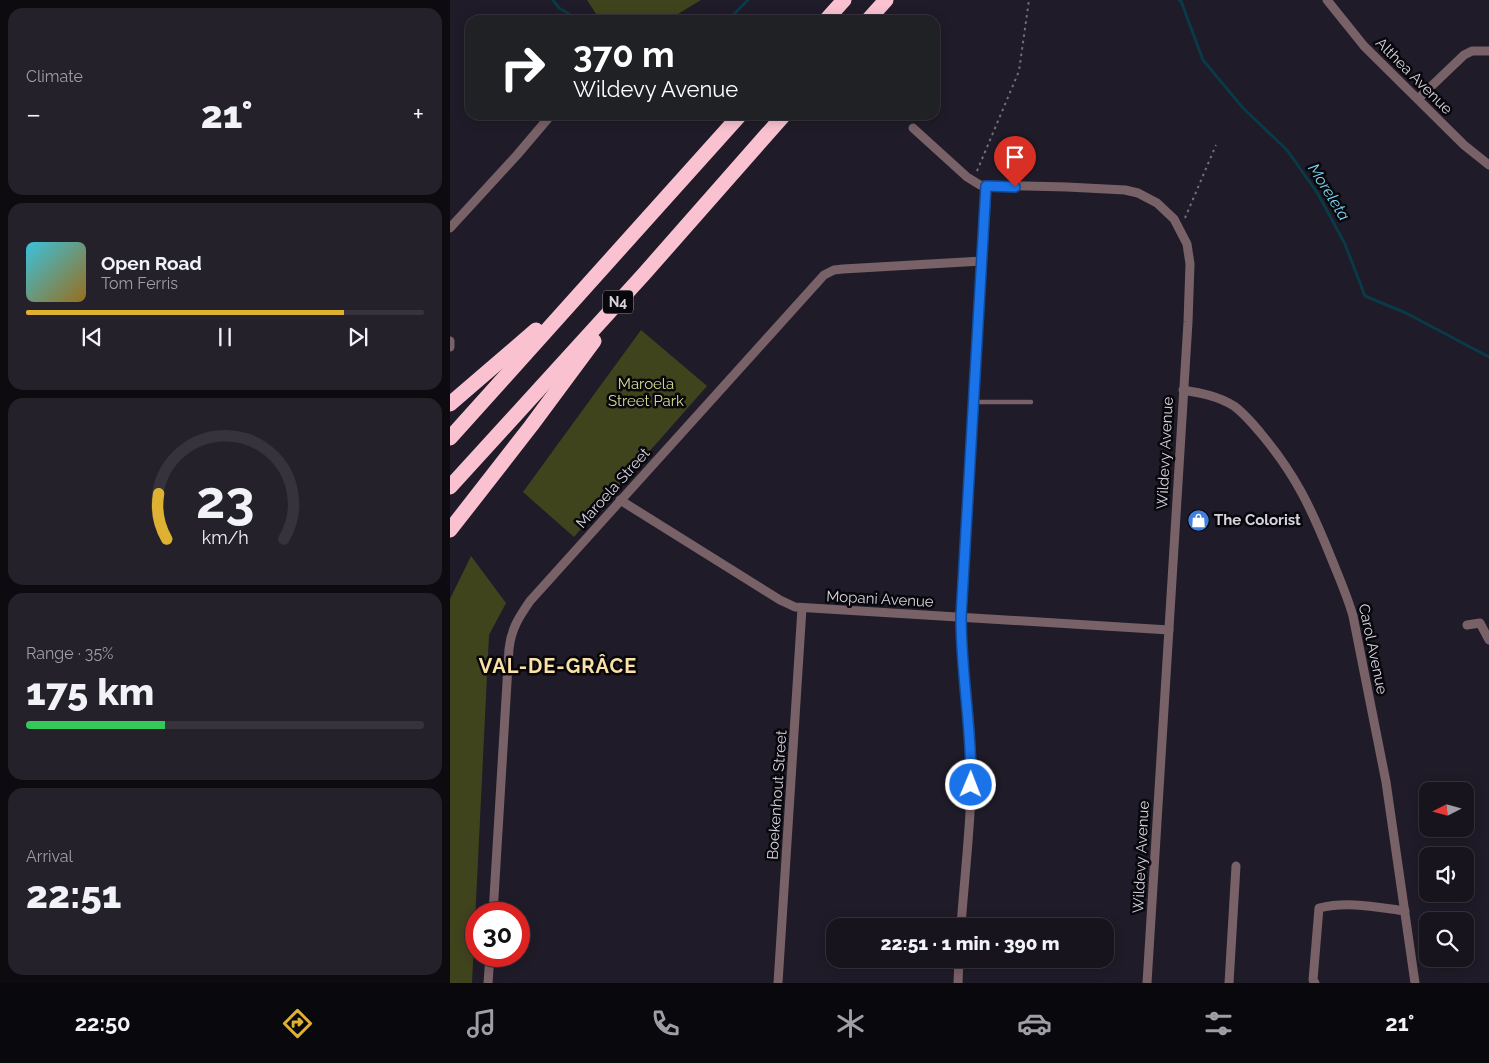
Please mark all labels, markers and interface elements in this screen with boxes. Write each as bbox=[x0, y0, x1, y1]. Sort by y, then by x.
text: 370 m bbox=[573, 34, 675, 75]
street label: Althea Avenue bbox=[1372, 34, 1456, 118]
icon: right bbox=[490, 35, 555, 100]
text: Climate bbox=[26, 67, 83, 86]
text: Wildevy Avenue bbox=[573, 76, 738, 102]
text: 21° bbox=[201, 92, 253, 137]
text: − bbox=[26, 98, 41, 131]
text: + bbox=[412, 98, 424, 131]
pin bbox=[994, 136, 1036, 187]
icon: arrive bbox=[1001, 143, 1029, 171]
water label: Moreleta bbox=[1304, 160, 1354, 224]
text: Open Road bbox=[101, 252, 202, 274]
text: Tom Ferris bbox=[101, 274, 178, 293]
road number: N4 bbox=[603, 290, 633, 314]
icon: previous bbox=[78, 323, 106, 351]
icon: pause bbox=[211, 323, 239, 351]
icon: next bbox=[344, 323, 372, 351]
park label: Maroela Street Park bbox=[608, 375, 684, 410]
street label: Wildevy Avenue bbox=[1153, 396, 1177, 510]
street label: Maroela Street bbox=[572, 444, 654, 532]
text: 23 bbox=[196, 469, 254, 530]
shop icon: The Colorist bbox=[1186, 508, 1210, 532]
place label: The Colorist bbox=[1214, 511, 1301, 529]
text: km/h bbox=[201, 527, 249, 548]
street label: Mopani Avenue bbox=[826, 587, 934, 611]
street label: Carol Avenue bbox=[1355, 602, 1391, 696]
text: Range · 35% bbox=[26, 644, 114, 663]
district label: VAL-DE-GRÂCE bbox=[479, 654, 637, 678]
text: 175 km bbox=[26, 669, 154, 714]
street label: Boekenhout Street bbox=[763, 730, 791, 860]
position arrow bbox=[944, 758, 996, 810]
north arrow bbox=[1419, 782, 1474, 838]
map controls bbox=[1419, 782, 1474, 967]
street label: Wildevy Avenue bbox=[1129, 800, 1153, 914]
text: Arrival bbox=[26, 847, 73, 866]
button: sound bbox=[1419, 847, 1474, 902]
text: 22:51 bbox=[26, 872, 121, 917]
speed limit sign: 30 bbox=[465, 902, 530, 967]
button: search bbox=[1419, 912, 1474, 967]
text: 22:51 · 1 min · 390 m bbox=[880, 932, 1060, 954]
icon: directions bbox=[280, 1006, 315, 1041]
icon: music bbox=[464, 1006, 499, 1041]
icon: phone bbox=[648, 1006, 683, 1041]
icon: climate bbox=[833, 1006, 868, 1041]
icon: car bbox=[1017, 1006, 1052, 1041]
icon: filters bbox=[1201, 1006, 1236, 1041]
text: 22:50 bbox=[75, 1010, 131, 1036]
text: 21° bbox=[1385, 1010, 1414, 1036]

